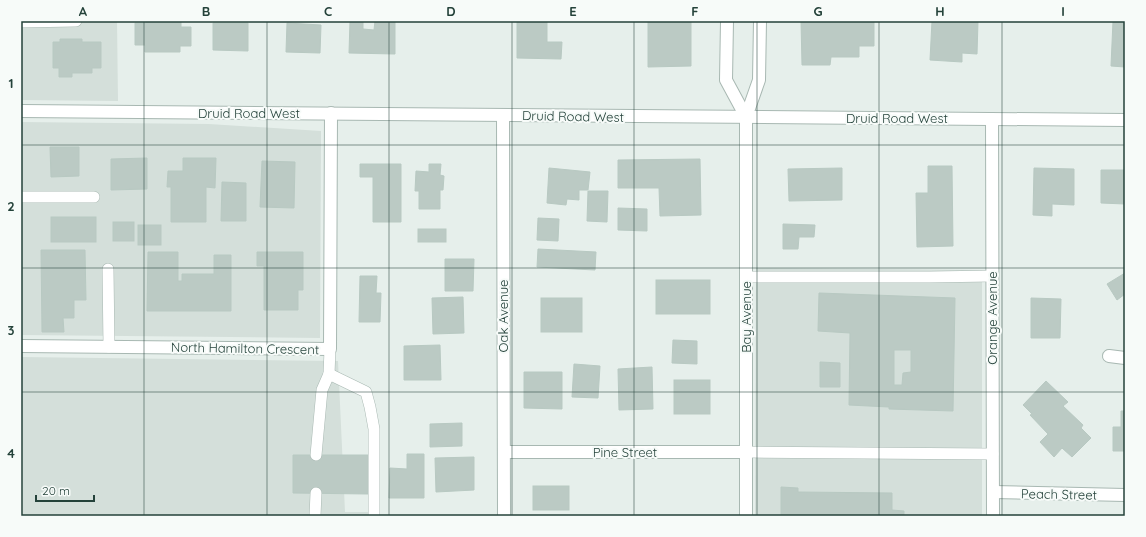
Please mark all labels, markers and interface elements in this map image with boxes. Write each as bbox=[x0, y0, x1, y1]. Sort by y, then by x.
text: A bbox=[79, 3, 88, 19]
text: B bbox=[202, 3, 210, 19]
text: C bbox=[324, 3, 332, 19]
text: D bbox=[446, 3, 456, 19]
text: E bbox=[569, 3, 577, 19]
text: F bbox=[691, 3, 699, 19]
text: G bbox=[813, 3, 823, 19]
text: H bbox=[935, 3, 945, 19]
text: I bbox=[1061, 3, 1065, 19]
text: 1 bbox=[8, 75, 14, 91]
street label: Druid Road West bbox=[198, 105, 300, 121]
street label: Druid Road West bbox=[522, 107, 624, 125]
street label: Druid Road West bbox=[846, 110, 948, 126]
text: 2 bbox=[7, 198, 15, 214]
street label: Orange Avenue bbox=[984, 271, 1000, 365]
street label: Oak Avenue bbox=[495, 280, 511, 352]
street label: Bay Avenue bbox=[738, 281, 754, 353]
text: 3 bbox=[8, 322, 15, 338]
street label: North Hamilton Crescent bbox=[171, 339, 319, 357]
street label: Pine Street bbox=[593, 444, 657, 460]
text: 4 bbox=[7, 445, 15, 461]
scale bar bbox=[36, 477, 94, 503]
text: 20 m bbox=[42, 483, 70, 498]
street label: Peach Street bbox=[1021, 485, 1097, 503]

